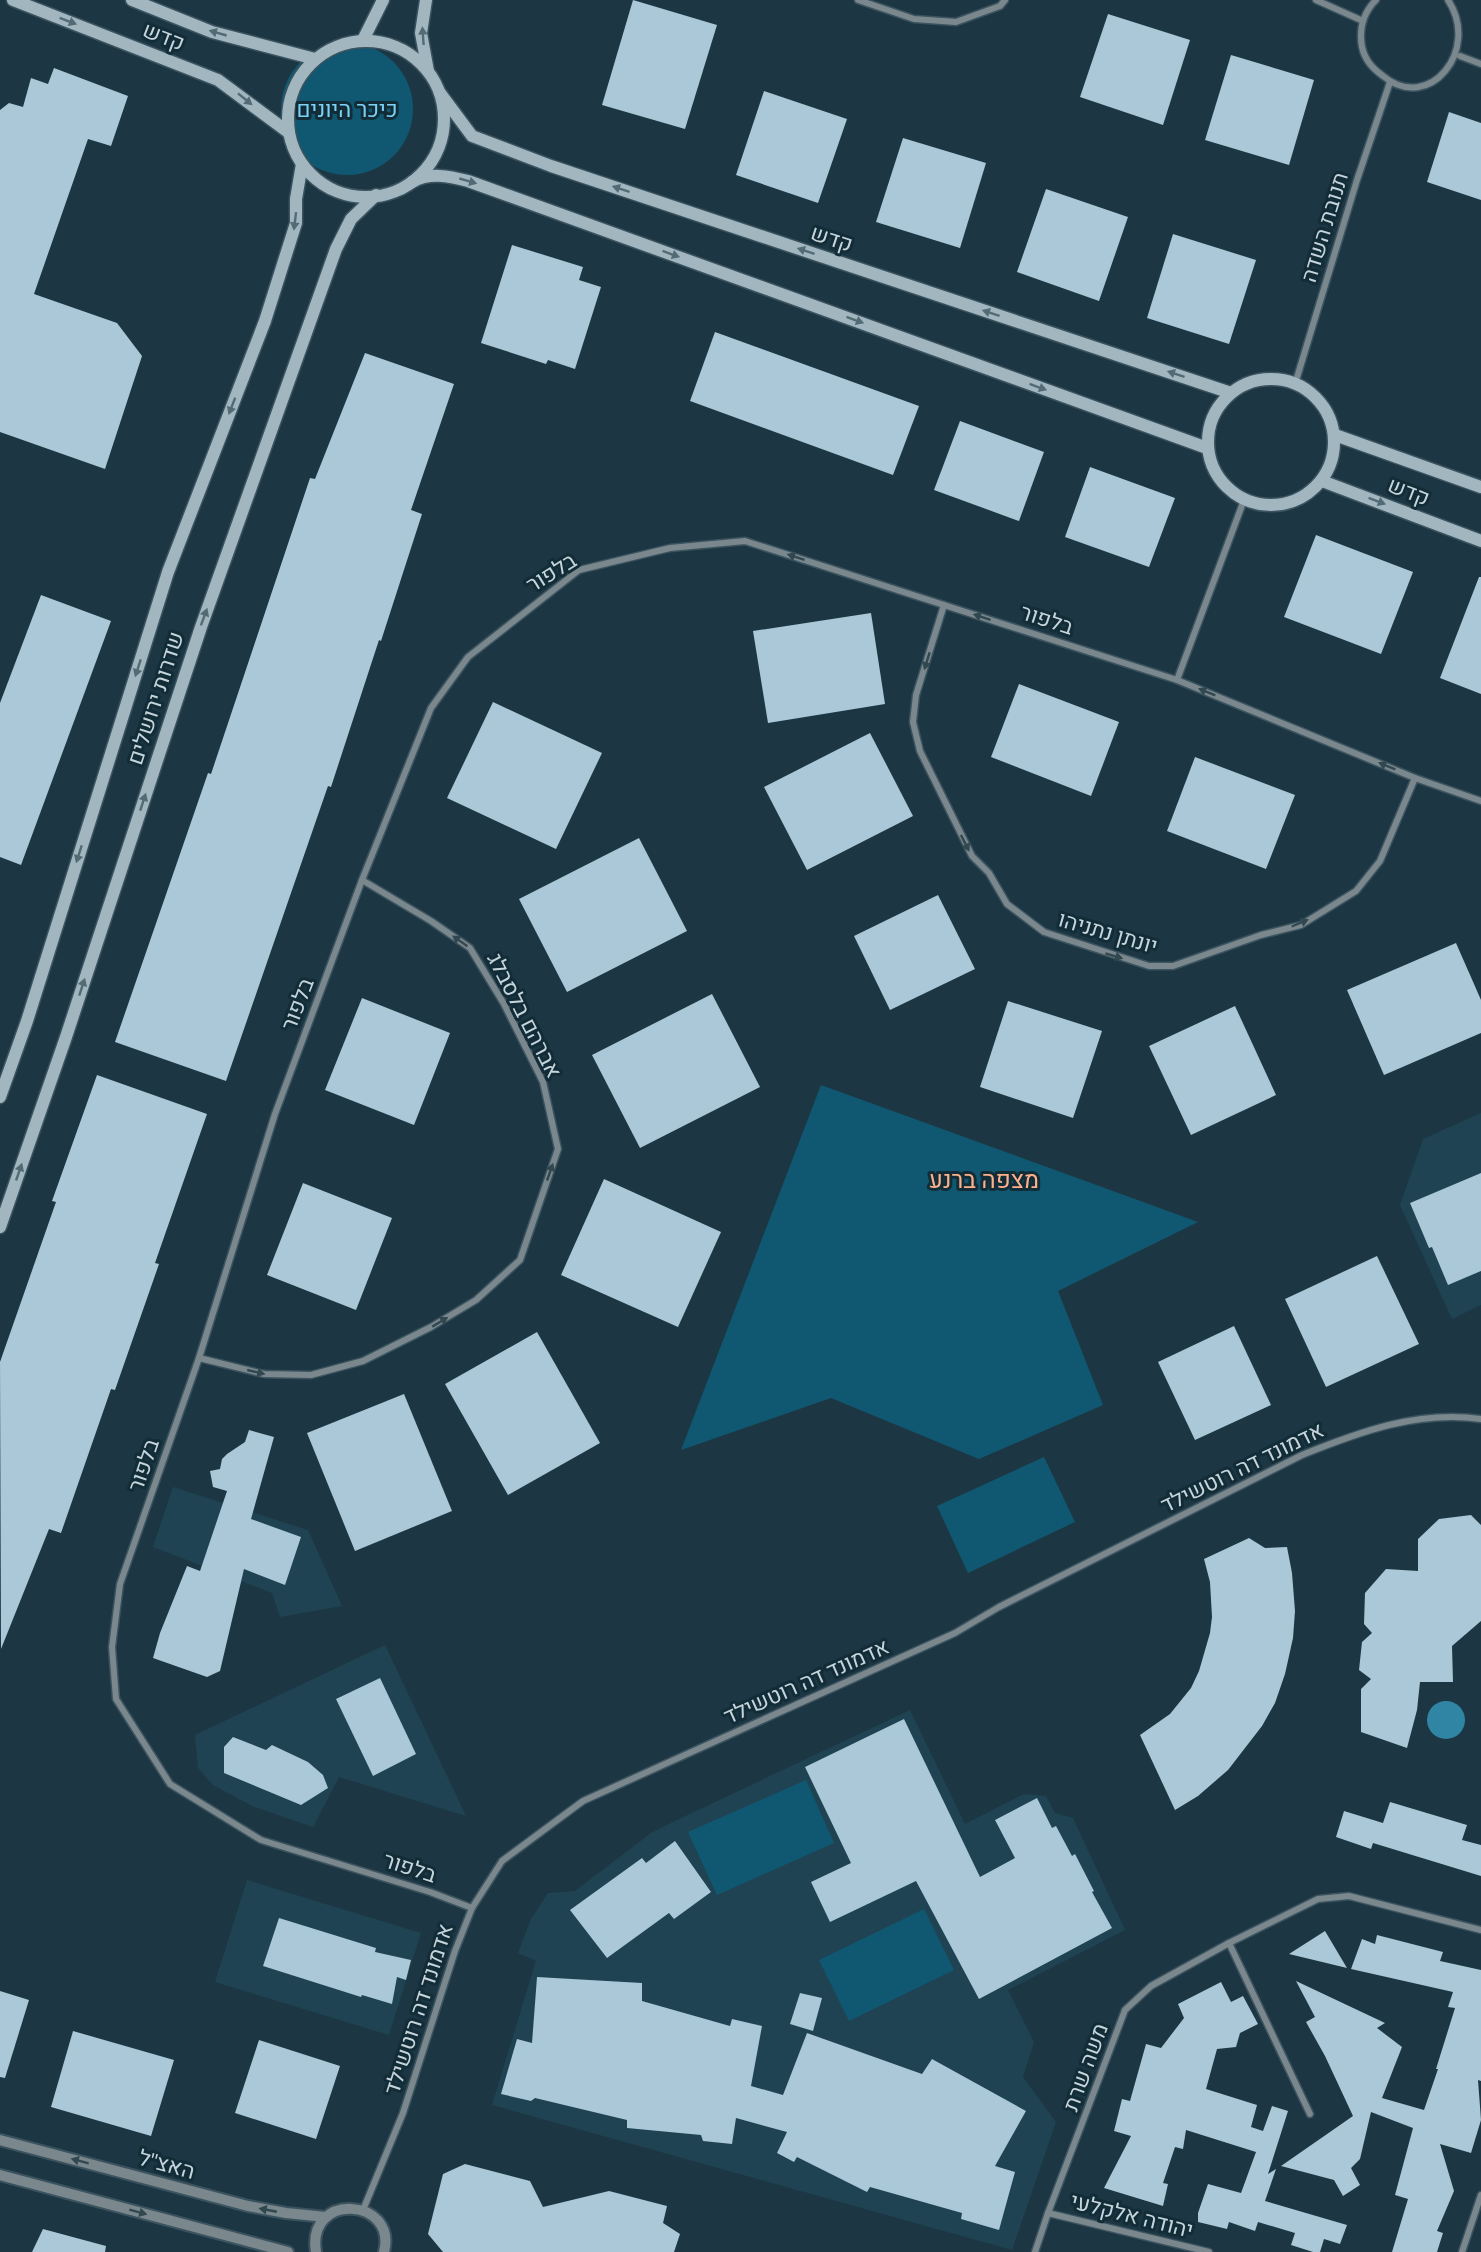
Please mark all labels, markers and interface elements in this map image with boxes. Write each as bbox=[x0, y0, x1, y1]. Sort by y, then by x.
one-way arrow bbox=[59, 17, 77, 27]
street label: קדש bbox=[139, 17, 188, 57]
one-way arrow bbox=[418, 26, 427, 45]
one-way arrow bbox=[209, 28, 227, 37]
one-way arrow bbox=[238, 93, 253, 105]
park label: כיכר היונים bbox=[297, 97, 397, 123]
street label: תנובת השדה bbox=[1296, 169, 1354, 285]
one-way arrow bbox=[459, 177, 477, 186]
one-way arrow bbox=[612, 184, 630, 194]
one-way arrow bbox=[290, 212, 299, 231]
street label: קדש bbox=[807, 220, 856, 258]
one-way arrow bbox=[797, 246, 815, 255]
one-way arrow bbox=[663, 249, 681, 259]
one-way arrow bbox=[982, 307, 1000, 317]
one-way arrow bbox=[846, 316, 864, 326]
one-way arrow bbox=[1167, 369, 1185, 379]
one-way arrow bbox=[1029, 382, 1047, 392]
one-way arrow bbox=[227, 397, 237, 415]
street label: קדש bbox=[1384, 472, 1433, 512]
one-way arrow bbox=[1368, 497, 1386, 507]
street label: בלפור bbox=[522, 547, 582, 598]
one-way arrow bbox=[787, 552, 805, 561]
street label: בלפור bbox=[1017, 599, 1077, 641]
one-way arrow bbox=[200, 608, 210, 626]
one-way arrow bbox=[973, 612, 991, 621]
street label: שדרות ירושלים bbox=[122, 628, 190, 768]
one-way arrow bbox=[922, 652, 931, 670]
one-way arrow bbox=[133, 659, 142, 677]
one-way arrow bbox=[1197, 687, 1215, 697]
one-way arrow bbox=[1378, 761, 1396, 770]
one-way arrow bbox=[139, 793, 149, 811]
one-way arrow bbox=[960, 834, 970, 851]
one-way arrow bbox=[74, 845, 83, 863]
street label: יונתן נתניהו bbox=[1055, 906, 1160, 960]
one-way arrow bbox=[1292, 918, 1310, 928]
one-way arrow bbox=[452, 935, 468, 947]
street label: אברהם בלסבלג bbox=[481, 949, 567, 1082]
one-way arrow bbox=[1105, 952, 1123, 961]
street label: בלפור bbox=[276, 974, 320, 1034]
one-way arrow bbox=[78, 978, 88, 996]
one-way arrow bbox=[15, 1163, 25, 1181]
one-way arrow bbox=[546, 1163, 555, 1181]
district label: מצפה ברנע bbox=[929, 1166, 1039, 1194]
one-way arrow bbox=[432, 1317, 448, 1328]
one-way arrow bbox=[247, 1367, 265, 1377]
street label: אדמונד דה רוטשילד bbox=[1157, 1417, 1328, 1519]
street label: בלפור bbox=[123, 1435, 165, 1495]
street label: אדמונד דה רוטשילד bbox=[720, 1634, 893, 1730]
street label: בלפור bbox=[380, 1847, 440, 1889]
street label: אדמונד דה רוטשילד bbox=[379, 1921, 459, 2098]
street label: משה שרת bbox=[1058, 2020, 1114, 2115]
street label: האצ"ל bbox=[136, 2145, 198, 2185]
one-way arrow bbox=[71, 2156, 89, 2165]
street label: יהודה אלקלעי bbox=[1068, 2188, 1196, 2244]
one-way arrow bbox=[259, 2205, 278, 2214]
one-way arrow bbox=[129, 2207, 147, 2217]

